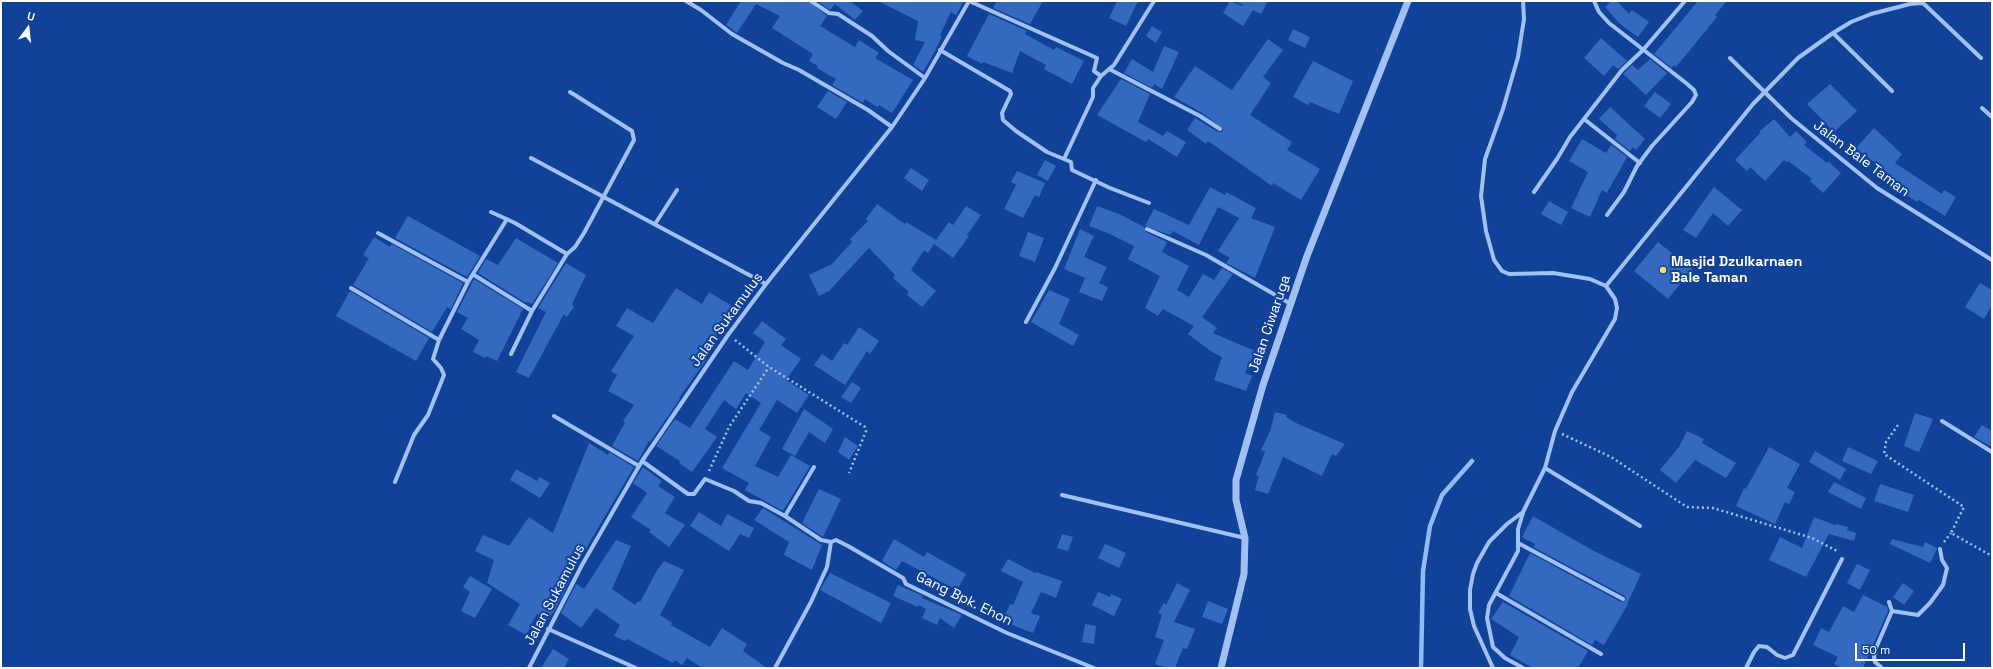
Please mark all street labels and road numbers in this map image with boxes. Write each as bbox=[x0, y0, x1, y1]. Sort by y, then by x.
street label: Jalan Bale Taman bbox=[1810, 117, 1912, 201]
street label: Jalan Sukamulus bbox=[687, 270, 767, 370]
street label: Jalan Ciwaruga bbox=[1245, 273, 1295, 375]
street label: Jalan Sukamulus bbox=[521, 542, 589, 648]
street label: Gang Bpk. Ehon bbox=[913, 568, 1015, 630]

